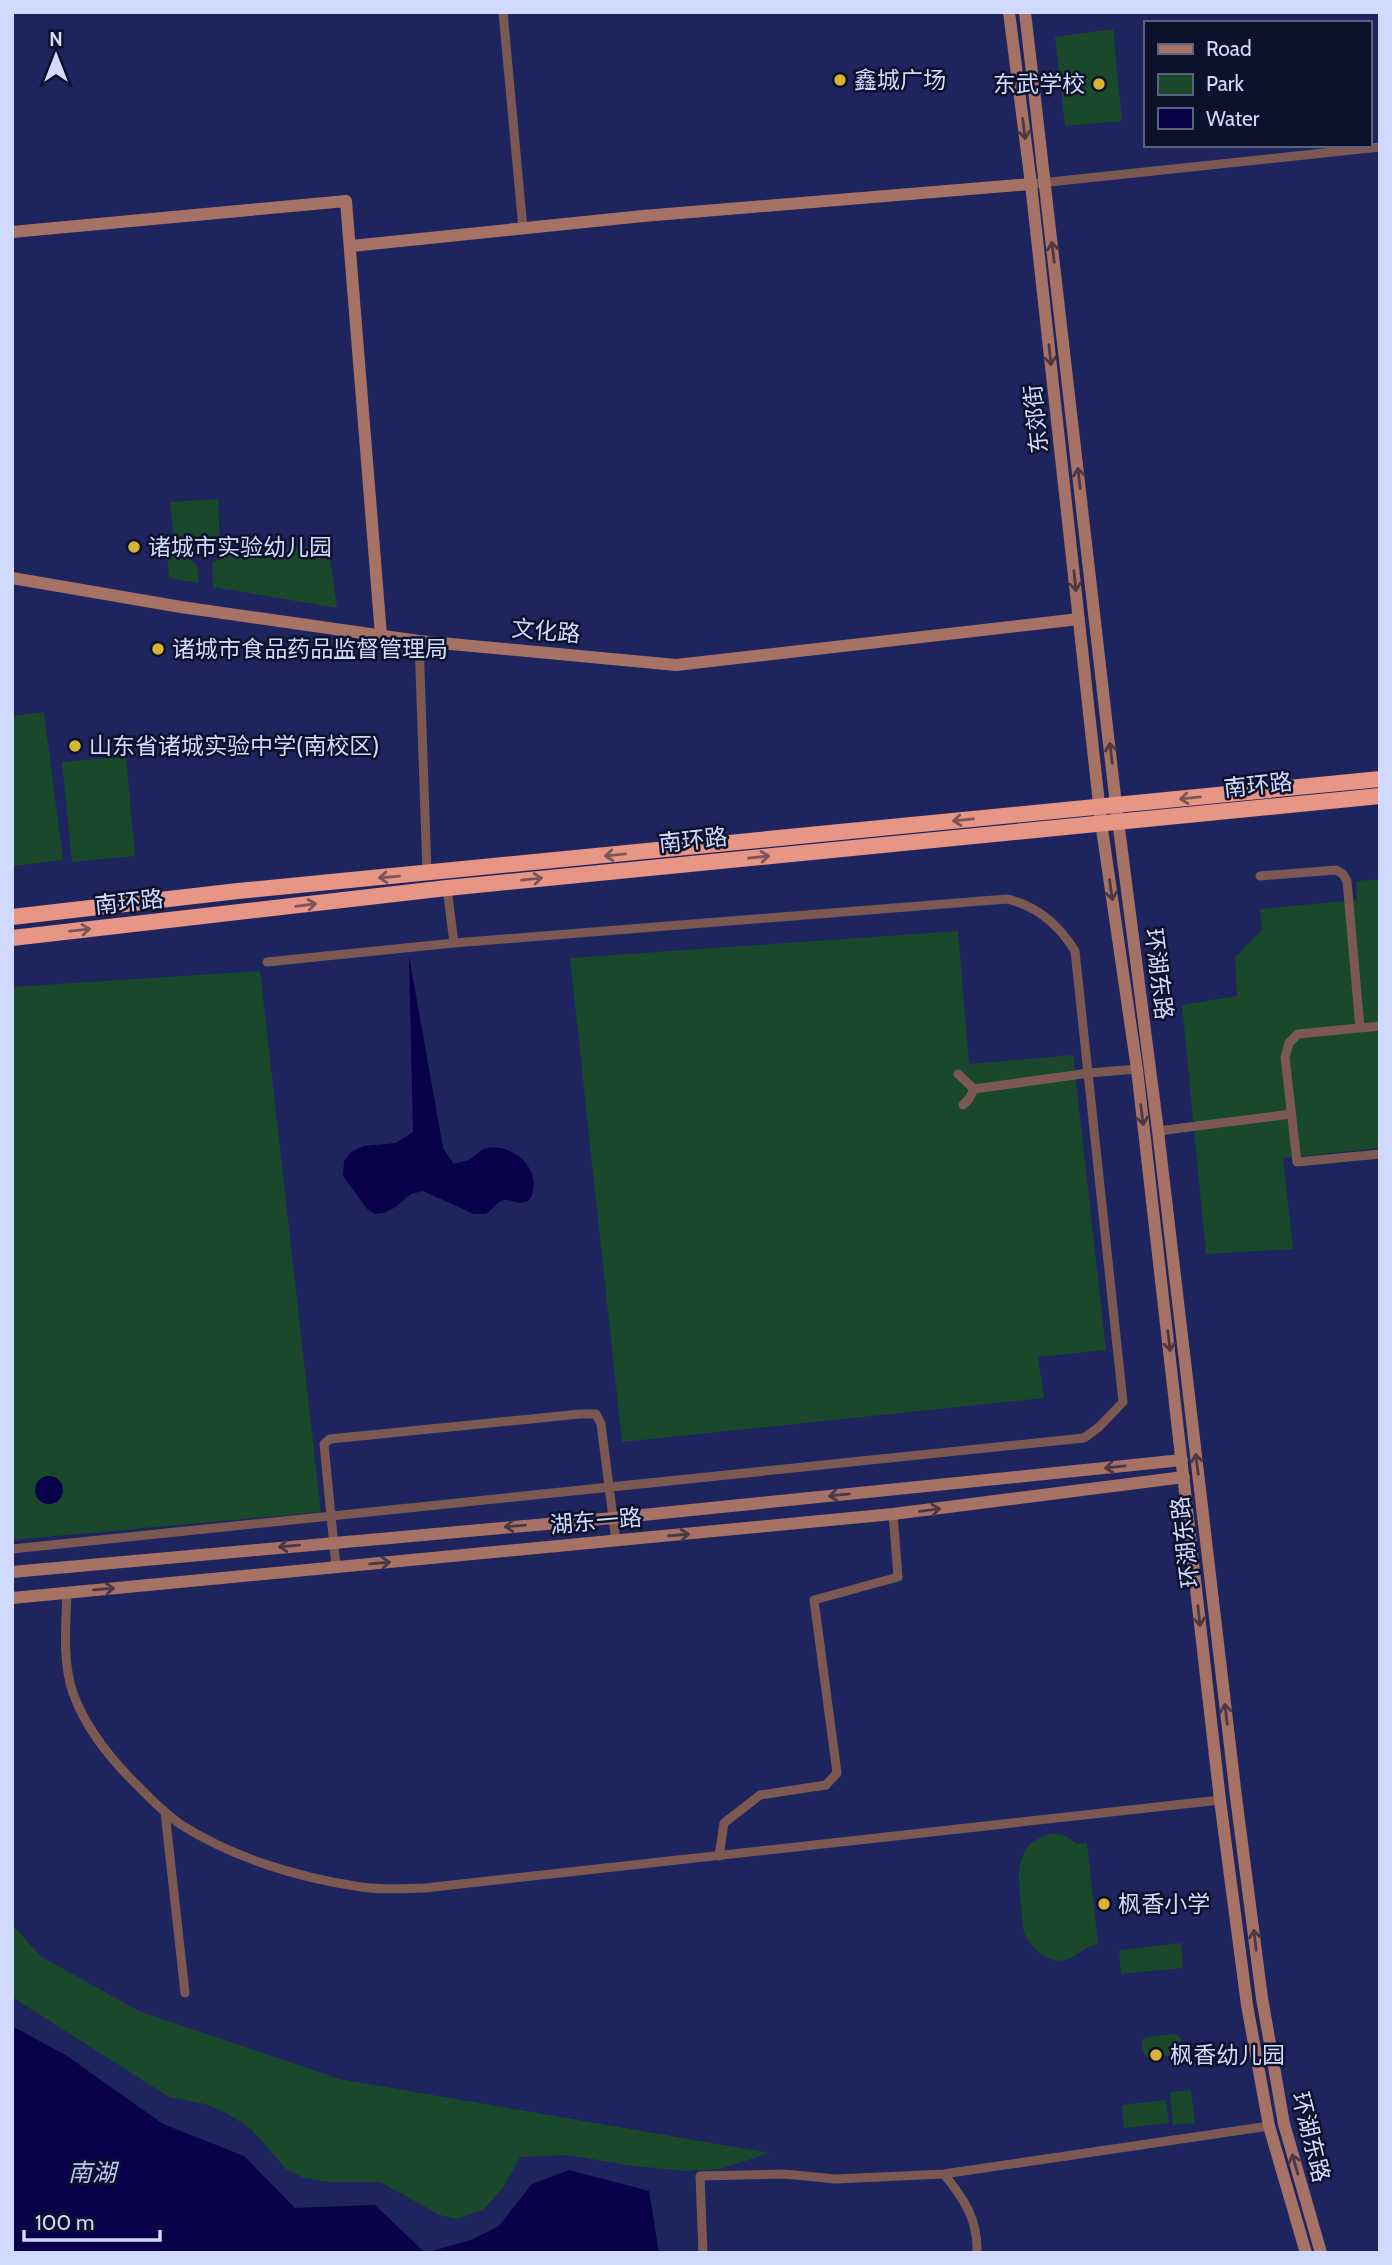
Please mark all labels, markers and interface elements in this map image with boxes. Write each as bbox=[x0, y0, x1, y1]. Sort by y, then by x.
north arrow bbox=[21, 21, 91, 91]
legend bbox=[1144, 21, 1371, 147]
text: N bbox=[49, 28, 63, 51]
text: Road bbox=[1206, 36, 1252, 61]
place label: 鑫城广场 bbox=[854, 66, 946, 94]
place label: 东武学校 bbox=[993, 70, 1085, 98]
text: Park bbox=[1206, 71, 1244, 96]
marker: 鑫城广场 bbox=[832, 72, 848, 88]
marker: 东武学校 bbox=[1091, 76, 1107, 92]
text: Water bbox=[1206, 106, 1260, 131]
one-way arrow bbox=[1017, 117, 1030, 139]
one-way arrow bbox=[1046, 242, 1059, 264]
one-way arrow bbox=[1043, 343, 1056, 365]
street label: 东郊街 bbox=[1018, 383, 1054, 455]
one-way arrow bbox=[1072, 468, 1085, 490]
place label: 诸城市实验幼儿园 bbox=[148, 533, 332, 561]
marker: 诸城市实验幼儿园 bbox=[126, 539, 142, 555]
one-way arrow bbox=[1068, 569, 1081, 592]
street label: 文化路 bbox=[510, 614, 582, 648]
place label: 诸城市食品药品监督管理局 bbox=[172, 635, 448, 663]
marker: 诸城市食品药品监督管理局 bbox=[150, 641, 166, 657]
place label: 山东省诸城实验中学(南校区) bbox=[89, 732, 379, 760]
marker: 山东省诸城实验中学(南校区) bbox=[67, 738, 83, 754]
one-way arrow bbox=[1104, 742, 1117, 765]
street label: 南环路 bbox=[1222, 767, 1294, 803]
one-way arrow bbox=[1179, 792, 1202, 805]
one-way arrow bbox=[953, 814, 975, 827]
street label: 南环路 bbox=[657, 822, 729, 858]
one-way arrow bbox=[604, 849, 627, 862]
one-way arrow bbox=[747, 850, 769, 863]
one-way arrow bbox=[378, 871, 401, 884]
one-way arrow bbox=[520, 873, 543, 886]
one-way arrow bbox=[1105, 878, 1118, 901]
street label: 南环路 bbox=[93, 884, 165, 920]
one-way arrow bbox=[294, 898, 317, 911]
one-way arrow bbox=[68, 924, 91, 937]
street label: 环湖东路 bbox=[1139, 927, 1179, 1021]
one-way arrow bbox=[1136, 1103, 1149, 1126]
one-way arrow bbox=[1162, 1329, 1175, 1352]
one-way arrow bbox=[1190, 1453, 1203, 1476]
one-way arrow bbox=[1104, 1461, 1126, 1474]
one-way arrow bbox=[829, 1489, 851, 1502]
street label: 环湖东路 bbox=[1165, 1495, 1205, 1589]
street label: 湖东一路 bbox=[549, 1503, 643, 1539]
one-way arrow bbox=[918, 1503, 941, 1516]
one-way arrow bbox=[505, 1520, 527, 1533]
one-way arrow bbox=[668, 1528, 690, 1541]
one-way arrow bbox=[278, 1540, 301, 1553]
one-way arrow bbox=[368, 1556, 391, 1569]
one-way arrow bbox=[93, 1582, 115, 1595]
one-way arrow bbox=[1193, 1604, 1206, 1627]
one-way arrow bbox=[1220, 1703, 1233, 1726]
place label: 枫香小学 bbox=[1118, 1890, 1210, 1918]
marker: 枫香小学 bbox=[1096, 1896, 1112, 1912]
one-way arrow bbox=[1248, 1929, 1261, 1952]
place label: 枫香幼儿园 bbox=[1170, 2041, 1285, 2069]
marker: 枫香幼儿园 bbox=[1148, 2047, 1164, 2063]
street label: 环湖东路 bbox=[1286, 2089, 1336, 2185]
one-way arrow bbox=[1288, 2153, 1301, 2175]
water label: 南湖 bbox=[68, 2158, 120, 2187]
scale bar bbox=[24, 2198, 161, 2242]
text: 100 m bbox=[35, 2210, 94, 2235]

